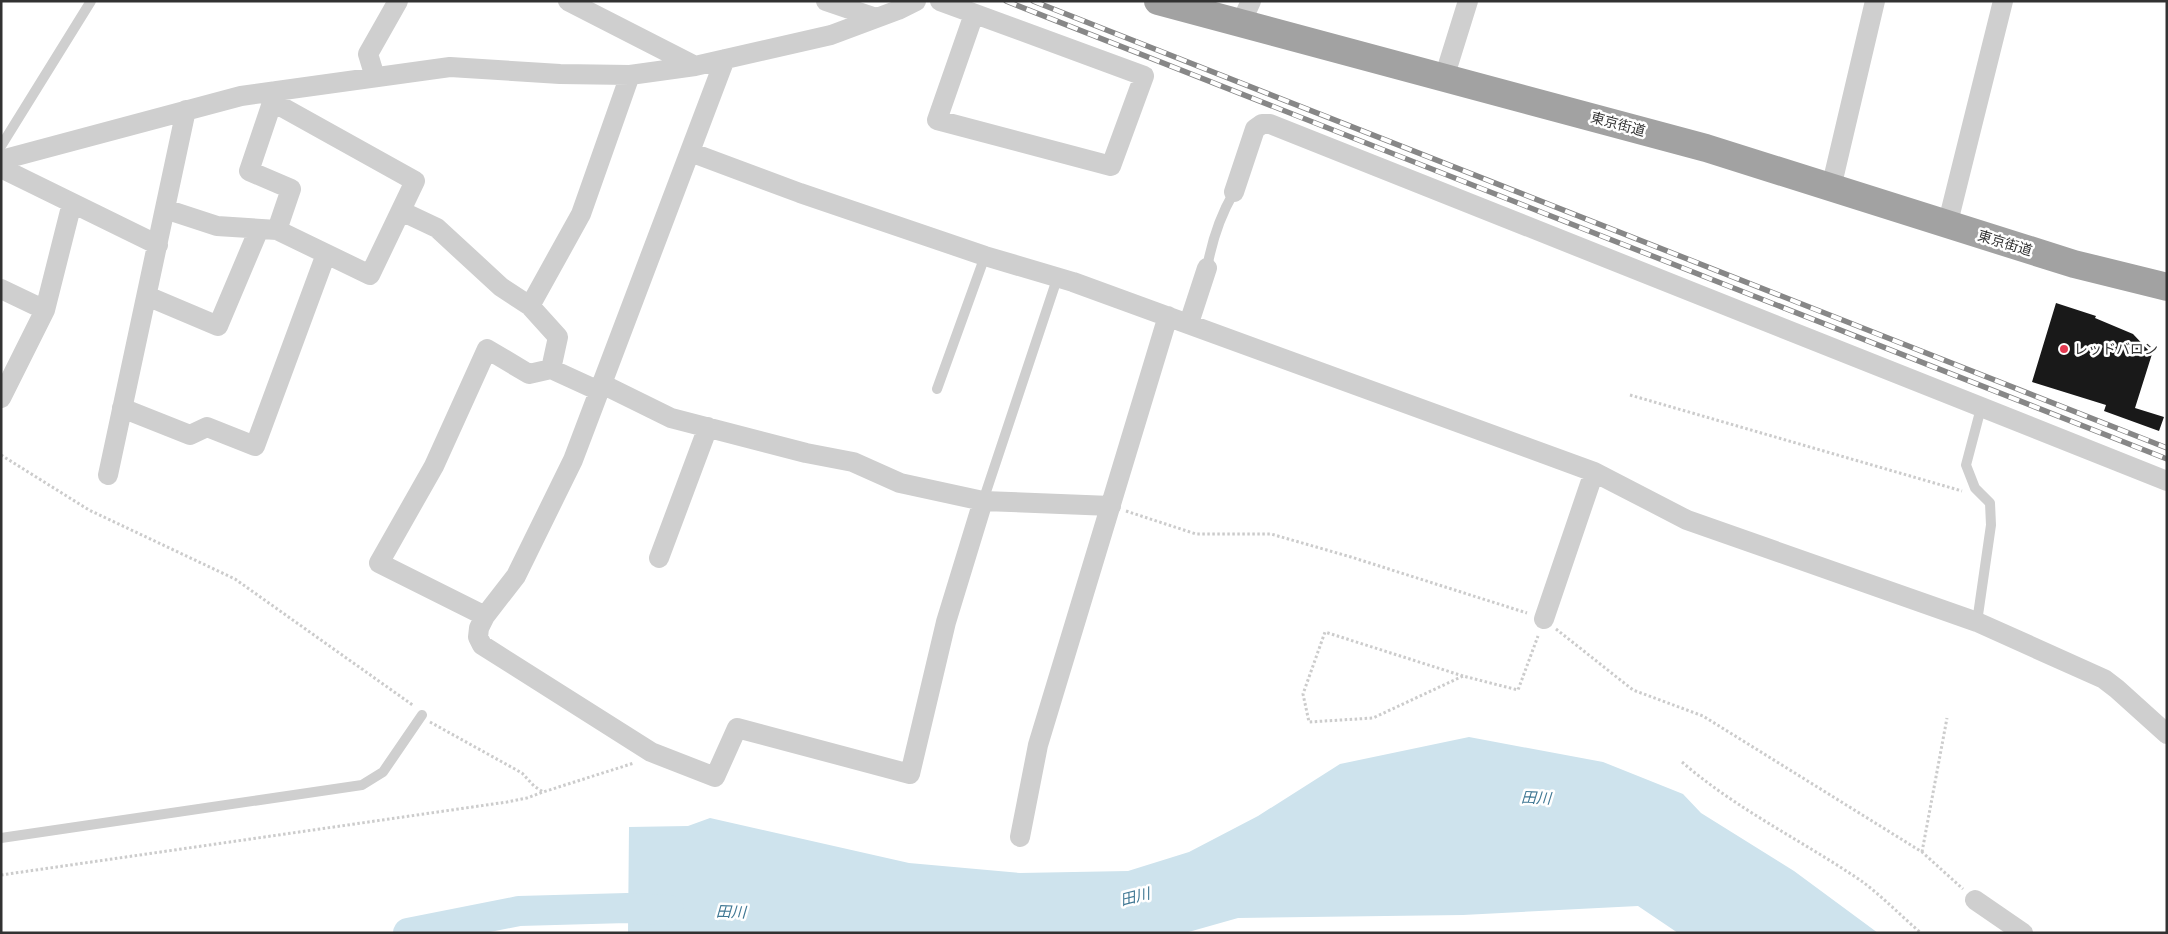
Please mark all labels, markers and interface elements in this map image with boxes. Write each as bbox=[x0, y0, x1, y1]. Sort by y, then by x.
street label: 東京街道 bbox=[1589, 108, 1647, 140]
street label: 東京街道 bbox=[1976, 226, 2034, 260]
place label: レッドバロン bbox=[2074, 340, 2158, 358]
marker: レッドバロン bbox=[2058, 343, 2070, 355]
water label: 田川 bbox=[1521, 788, 1553, 808]
water label: 田川 bbox=[1118, 884, 1154, 909]
water label: 田川 bbox=[716, 902, 748, 922]

